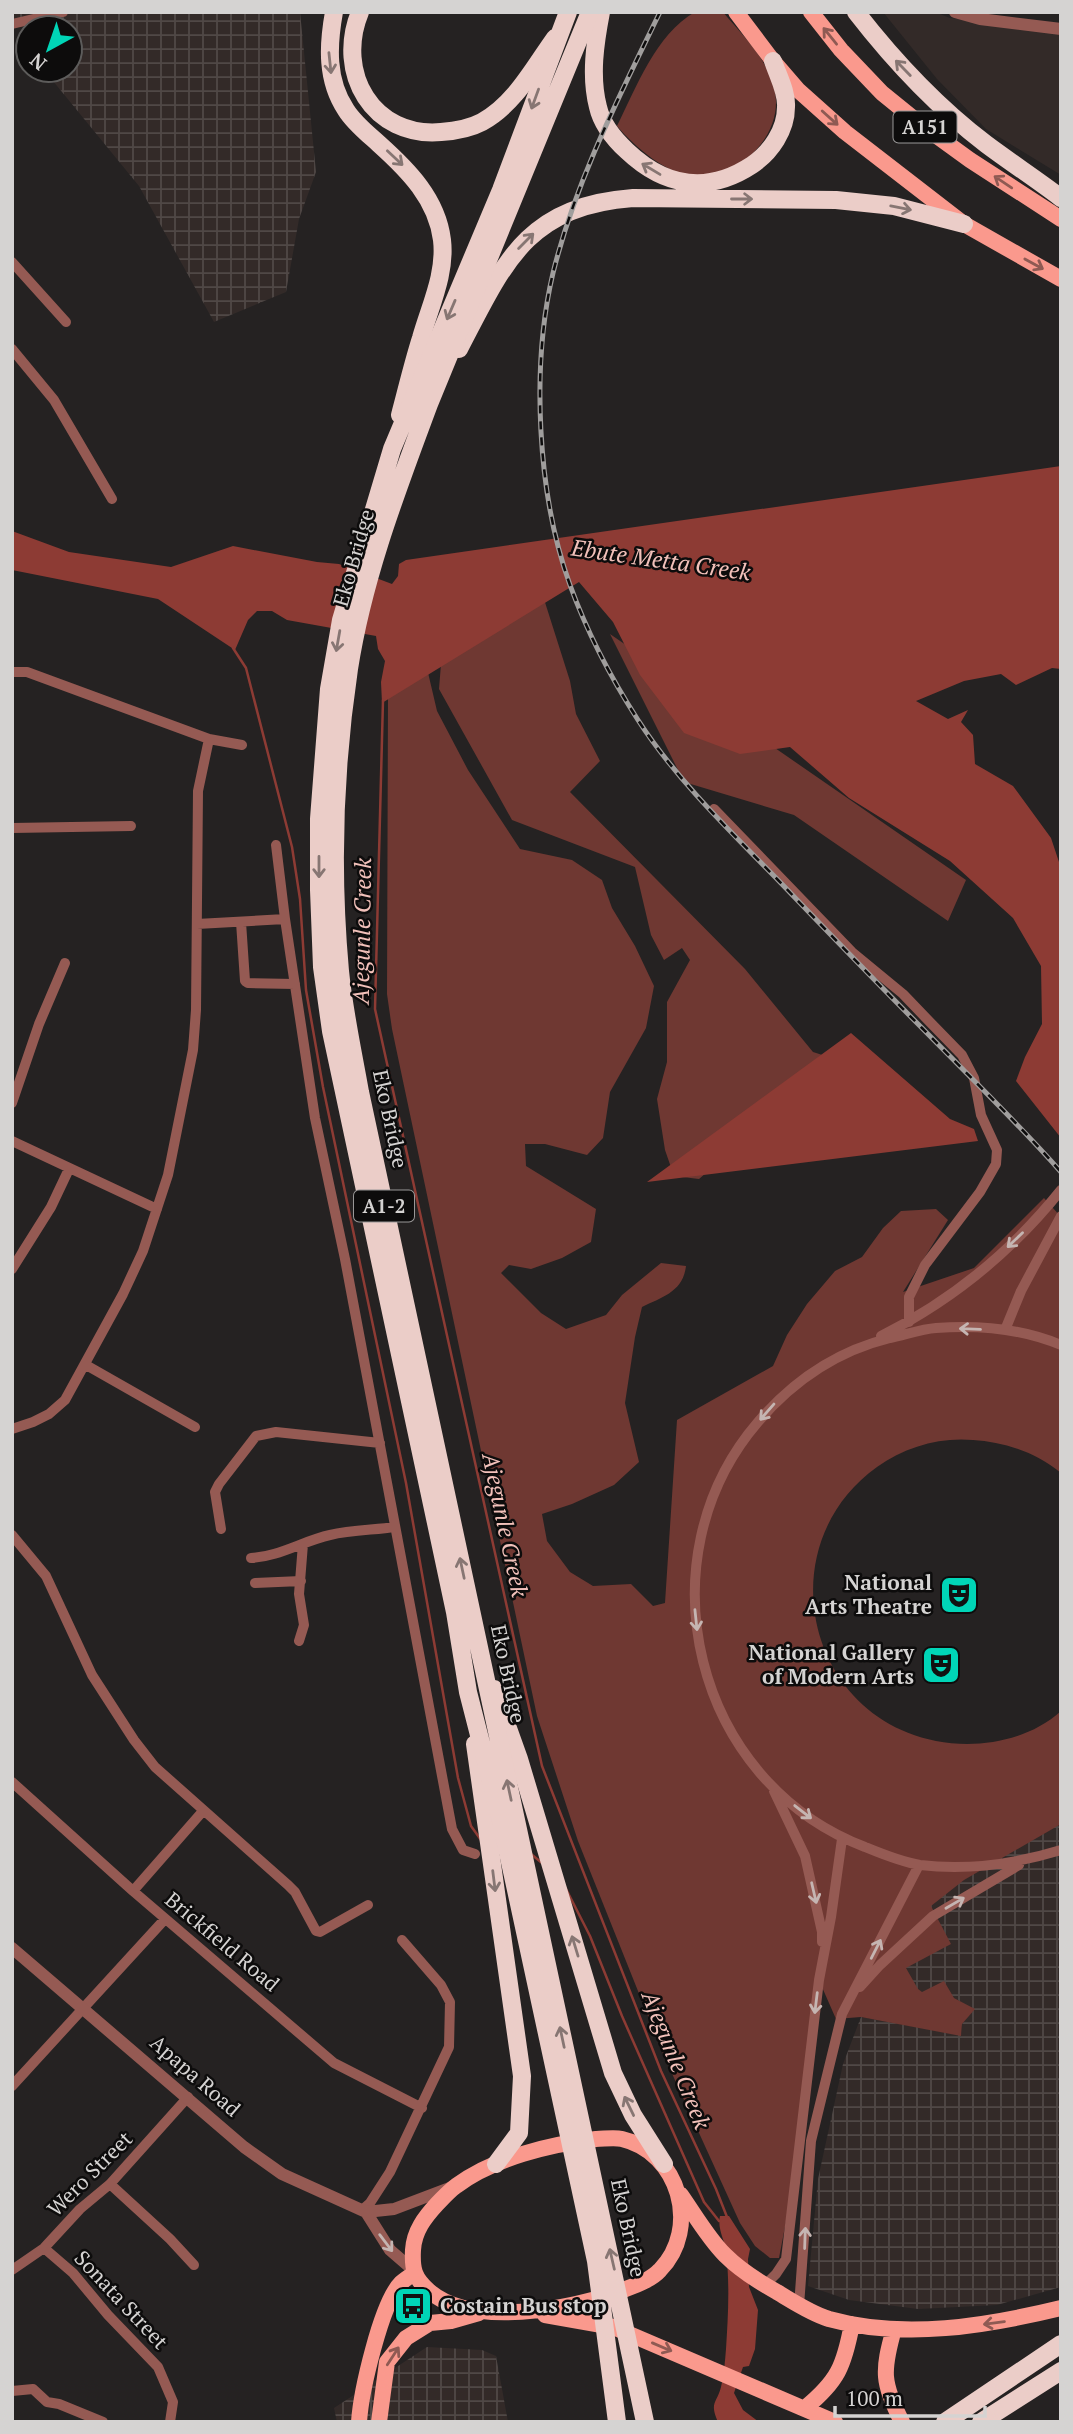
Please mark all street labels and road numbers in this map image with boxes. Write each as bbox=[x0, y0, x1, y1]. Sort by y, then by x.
road number: A151 bbox=[894, 111, 956, 142]
street label: Eko Bridge bbox=[326, 506, 380, 610]
street label: Eko Bridge bbox=[367, 1067, 415, 1171]
road number: A1-2 bbox=[354, 1190, 414, 1222]
street label: Eko Bridge bbox=[485, 1622, 533, 1726]
street label: Brickfield Road bbox=[160, 1885, 286, 1998]
street label: Apapa Road bbox=[144, 2028, 247, 2123]
street label: Wero Street bbox=[41, 2124, 138, 2222]
street label: Eko Bridge bbox=[605, 2176, 653, 2280]
street label: Sonata Street bbox=[69, 2244, 175, 2355]

